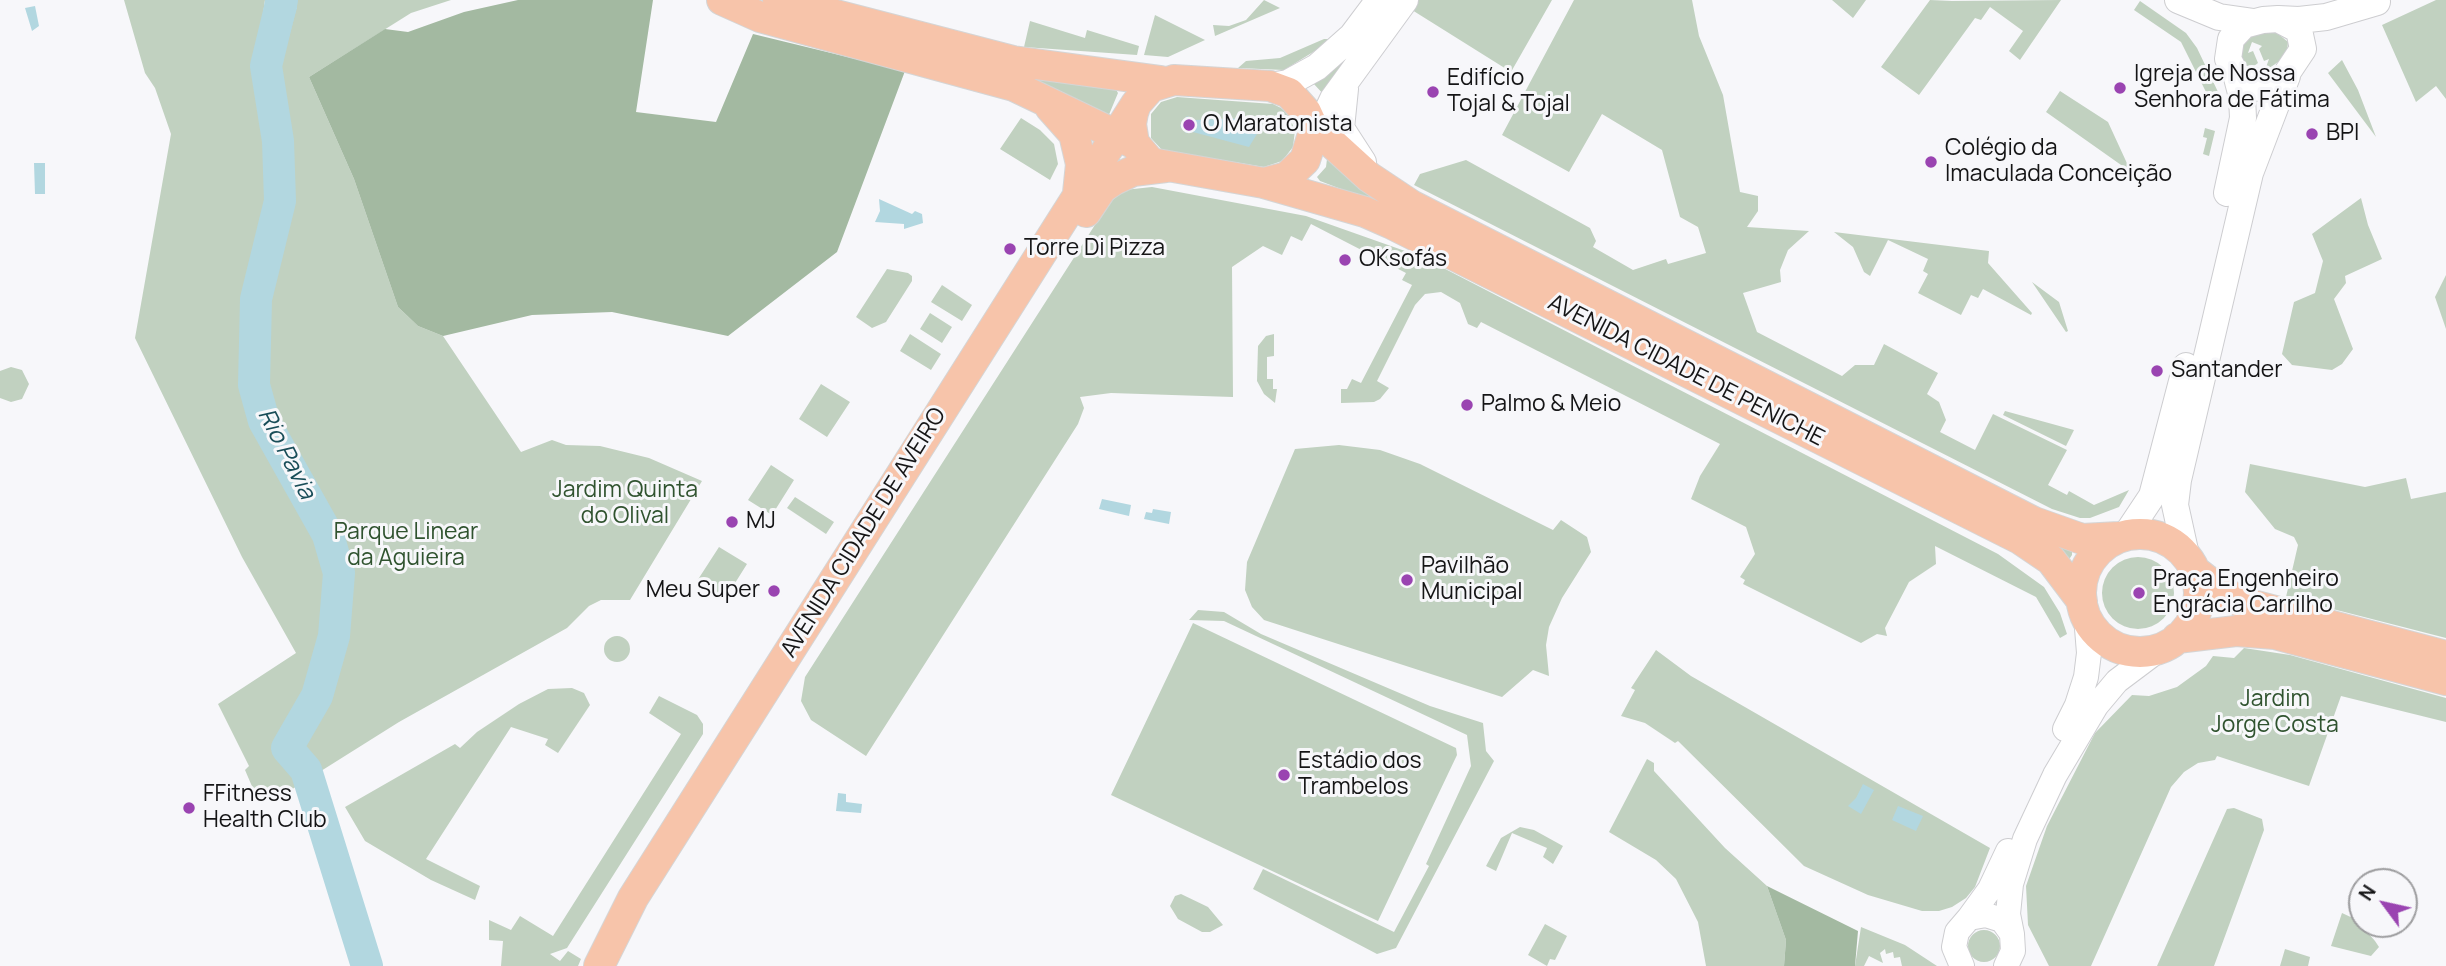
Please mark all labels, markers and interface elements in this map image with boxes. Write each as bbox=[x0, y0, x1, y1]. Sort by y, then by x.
place label: Igreja de Nossa Senhora de Fátima bbox=[2134, 61, 2330, 115]
place label: Edifício Tojal & Tojal bbox=[1447, 65, 1570, 119]
marker: Igreja de Nossa Senhora de Fátima bbox=[2112, 80, 2128, 96]
marker: Edifício Tojal & Tojal bbox=[1425, 84, 1441, 100]
place label: O Maratonista bbox=[1203, 111, 1352, 139]
marker: O Maratonista bbox=[1181, 117, 1197, 133]
place label: BPI bbox=[2326, 120, 2359, 148]
marker: BPI bbox=[2304, 126, 2320, 142]
place label: Colégio da Imaculada Conceição bbox=[1945, 135, 2172, 189]
marker: Colégio da Imaculada Conceição bbox=[1923, 154, 1939, 170]
place label: Torre Di Pizza bbox=[1024, 235, 1165, 263]
marker: Torre Di Pizza bbox=[1002, 241, 1018, 257]
place label: OKsofás bbox=[1359, 246, 1447, 274]
marker: OKsofás bbox=[1337, 252, 1353, 268]
street label: AVENIDA CIDADE DE PENICHE bbox=[1543, 289, 1829, 453]
place label: Santander bbox=[2171, 357, 2283, 385]
marker: Santander bbox=[2149, 363, 2165, 379]
place label: Palmo & Meio bbox=[1481, 391, 1621, 419]
marker: Palmo & Meio bbox=[1459, 397, 1475, 413]
street label: AVENIDA CIDADE DE AVEIRO bbox=[776, 403, 952, 663]
water label: Rio Pavia bbox=[251, 404, 321, 504]
park label: Jardim Quinta do Olival bbox=[552, 477, 698, 531]
place label: MJ bbox=[746, 508, 776, 536]
marker: MJ bbox=[724, 514, 740, 530]
park label: Parque Linear da Aguieira bbox=[334, 519, 478, 573]
place label: Pavilhão Municipal bbox=[1421, 553, 1523, 607]
place label: Praça Engenheiro Engrácia Carrilho bbox=[2153, 566, 2339, 620]
marker: Pavilhão Municipal bbox=[1399, 572, 1415, 588]
place label: Meu Super bbox=[646, 577, 760, 605]
marker: Meu Super bbox=[766, 583, 782, 599]
marker: Praça Engenheiro Engrácia Carrilho bbox=[2131, 585, 2147, 601]
park label: Jardim Jorge Costa bbox=[2211, 686, 2339, 740]
place label: Estádio dos Trambelos bbox=[1298, 748, 1422, 802]
marker: Estádio dos Trambelos bbox=[1276, 767, 1292, 783]
place label: FFitness Health Club bbox=[203, 781, 327, 835]
marker: FFitness Health Club bbox=[181, 800, 197, 816]
north arrow bbox=[2348, 868, 2418, 938]
text: N bbox=[2352, 880, 2382, 905]

